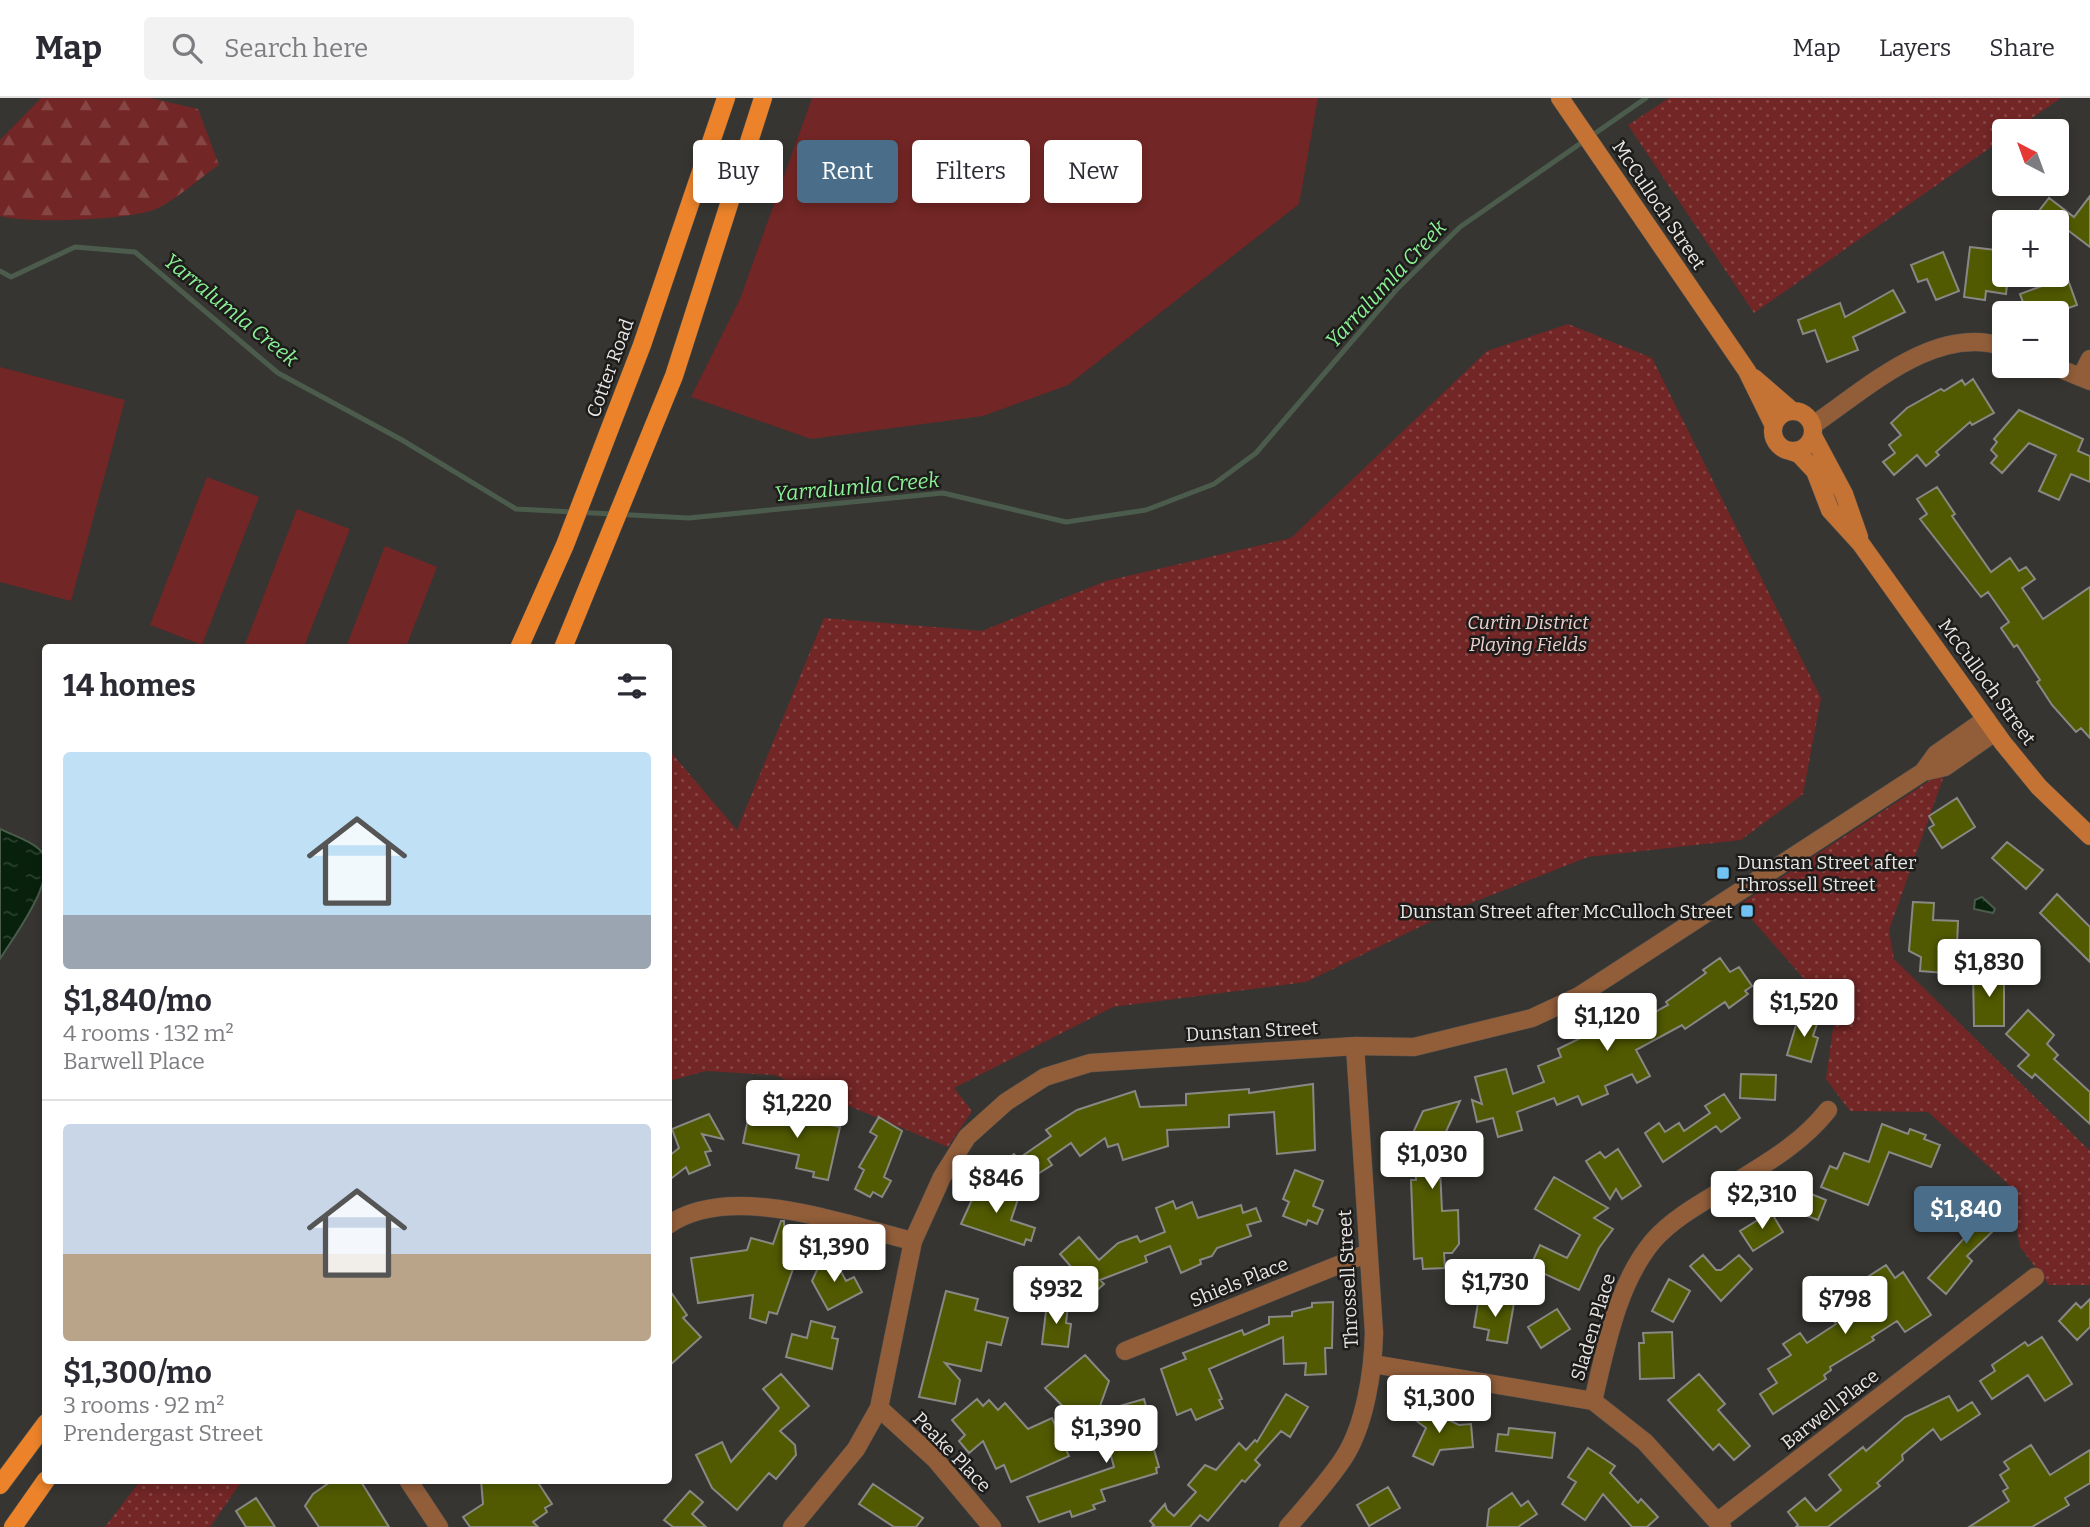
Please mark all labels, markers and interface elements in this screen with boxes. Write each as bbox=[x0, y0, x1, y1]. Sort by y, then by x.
search box bbox=[144, 17, 634, 80]
text: Map bbox=[35, 28, 102, 68]
icon: search bbox=[168, 29, 206, 67]
text: Search here bbox=[224, 33, 368, 64]
text: Map bbox=[1793, 34, 1841, 62]
text: Layers bbox=[1879, 34, 1951, 62]
text: Share bbox=[1989, 34, 2055, 62]
north arrow bbox=[1992, 119, 2068, 196]
map controls bbox=[1992, 119, 2069, 378]
street label: McCulloch Street bbox=[1607, 136, 1711, 274]
chip: Buy bbox=[693, 140, 783, 203]
chip: Rent bbox=[797, 140, 898, 203]
chip: Filters bbox=[912, 140, 1030, 203]
chip: New bbox=[1044, 140, 1142, 203]
button: + bbox=[1992, 210, 2069, 287]
water label: Yarralumla Creek bbox=[1320, 214, 1452, 353]
water label: Yarralumla Creek bbox=[158, 248, 304, 373]
button: − bbox=[1992, 301, 2069, 378]
street label: Cotter Road bbox=[582, 315, 638, 421]
water label: Yarralumla Creek bbox=[773, 467, 941, 507]
park label: Curtin District Playing Fields bbox=[1467, 611, 1589, 656]
street label: McCulloch Street bbox=[1934, 614, 2041, 750]
icon: filters bbox=[613, 667, 651, 705]
text: 14 homes bbox=[63, 668, 196, 704]
icon: home bbox=[294, 798, 420, 924]
place label: Dunstan Street after Throssell Street bbox=[1737, 851, 1917, 896]
marker: Dunstan Street after Throssell Street bbox=[1715, 865, 1731, 881]
place label: Dunstan Street after McCulloch Street bbox=[1400, 900, 1733, 923]
marker: Dunstan Street after McCulloch Street bbox=[1739, 903, 1755, 919]
pin: $1,830 bbox=[1932, 940, 2046, 999]
text: $1,830 bbox=[1954, 948, 2024, 976]
pin: $1,520 bbox=[1747, 979, 1861, 1039]
text: $1,840/mo bbox=[63, 983, 212, 1019]
text: $1,520 bbox=[1769, 988, 1839, 1016]
pin: $1,120 bbox=[1550, 993, 1664, 1053]
text: $1,120 bbox=[1574, 1002, 1640, 1030]
street label: Dunstan Street bbox=[1185, 1016, 1319, 1046]
text: 4 rooms · 132 m² bbox=[63, 1019, 234, 1047]
text: Barwell Place bbox=[63, 1047, 205, 1075]
pin: $1,220 bbox=[740, 1080, 854, 1140]
text: $1,220 bbox=[762, 1089, 832, 1117]
pin: $1,030 bbox=[1375, 1132, 1489, 1191]
text: $1,030 bbox=[1396, 1140, 1468, 1168]
pin: $846 bbox=[955, 1156, 1037, 1215]
text: $846 bbox=[968, 1164, 1024, 1192]
icon: home bbox=[294, 1170, 420, 1296]
pin: $2,310 bbox=[1705, 1172, 1819, 1231]
text: $2,310 bbox=[1727, 1180, 1797, 1208]
pin: $1,840 bbox=[1909, 1186, 2023, 1246]
text: $1,840 bbox=[1930, 1195, 2002, 1223]
street label: Throssell Street bbox=[1333, 1209, 1363, 1349]
pin: $1,390 bbox=[777, 1224, 891, 1284]
text: $1,390 bbox=[799, 1233, 870, 1261]
street label: Shiels Place bbox=[1186, 1252, 1292, 1312]
pin: $1,730 bbox=[1438, 1260, 1552, 1319]
pin: $932 bbox=[1015, 1266, 1097, 1326]
text: $1,730 bbox=[1461, 1268, 1529, 1296]
street label: Sladen Place bbox=[1566, 1271, 1620, 1383]
text: $932 bbox=[1029, 1275, 1083, 1303]
pin: $798 bbox=[1804, 1276, 1886, 1336]
text: $798 bbox=[1818, 1285, 1872, 1313]
text: $1,300/mo bbox=[63, 1355, 212, 1391]
street label: Barwell Place bbox=[1777, 1364, 1883, 1454]
pin: $1,300 bbox=[1382, 1376, 1496, 1435]
text: $1,300 bbox=[1403, 1384, 1475, 1412]
text: 3 rooms · 92 m² bbox=[63, 1391, 224, 1419]
pin: $1,390 bbox=[1049, 1406, 1163, 1465]
street label: Peake Place bbox=[908, 1407, 996, 1497]
text: $1,390 bbox=[1071, 1414, 1142, 1442]
text: Prendergast Street bbox=[63, 1419, 263, 1447]

